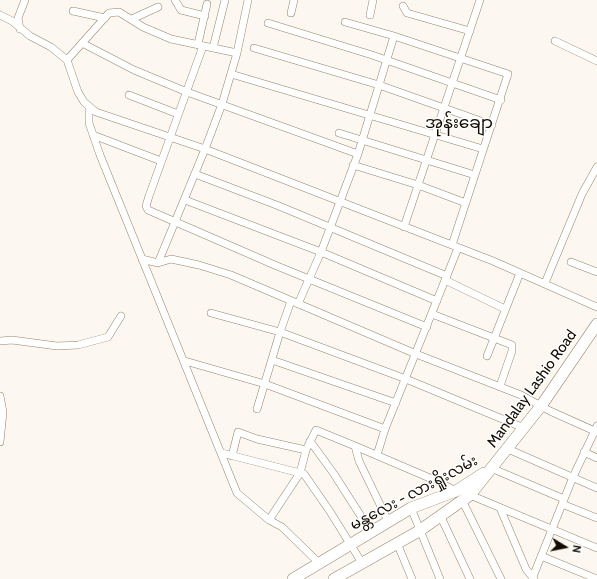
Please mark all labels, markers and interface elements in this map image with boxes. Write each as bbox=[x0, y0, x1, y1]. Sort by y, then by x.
district label: အုန်းချော bbox=[425, 113, 493, 133]
street label: Mandalay Lashio Road bbox=[483, 327, 581, 451]
street label: မန္တလေး - လားရှိုးလမ်း bbox=[347, 452, 481, 534]
north arrow bbox=[545, 527, 585, 567]
text: N bbox=[569, 544, 584, 554]

